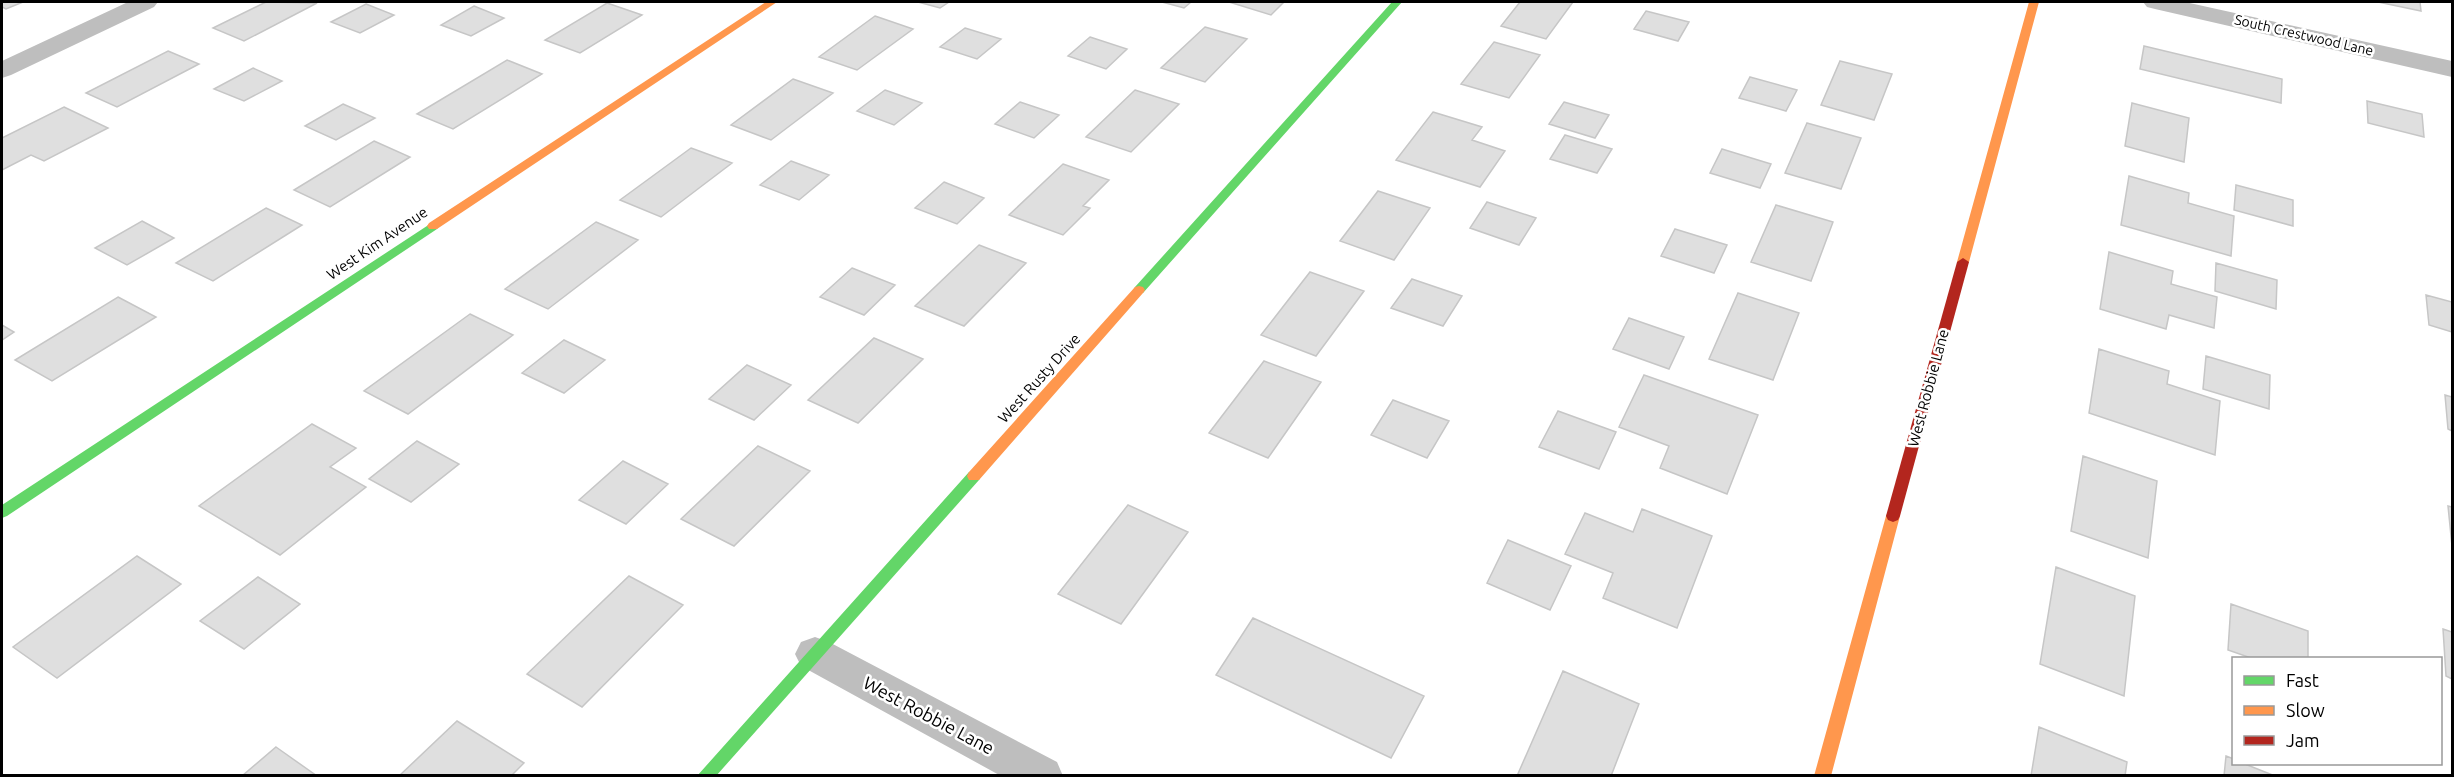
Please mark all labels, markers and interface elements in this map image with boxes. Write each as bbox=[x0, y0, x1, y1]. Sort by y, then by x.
street label: South Crestwood Lane bbox=[2233, 11, 2375, 59]
street label: West Kim Avenue bbox=[323, 203, 431, 283]
street label: West Robbie Lane bbox=[1904, 327, 1952, 449]
street label: West Rusty Drive bbox=[994, 330, 1084, 426]
legend bbox=[2232, 657, 2442, 765]
text: Fast bbox=[2286, 670, 2319, 690]
street label: West Robbie Lane bbox=[860, 672, 998, 758]
text: Slow bbox=[2286, 700, 2325, 720]
text: Jam bbox=[2286, 730, 2320, 750]

